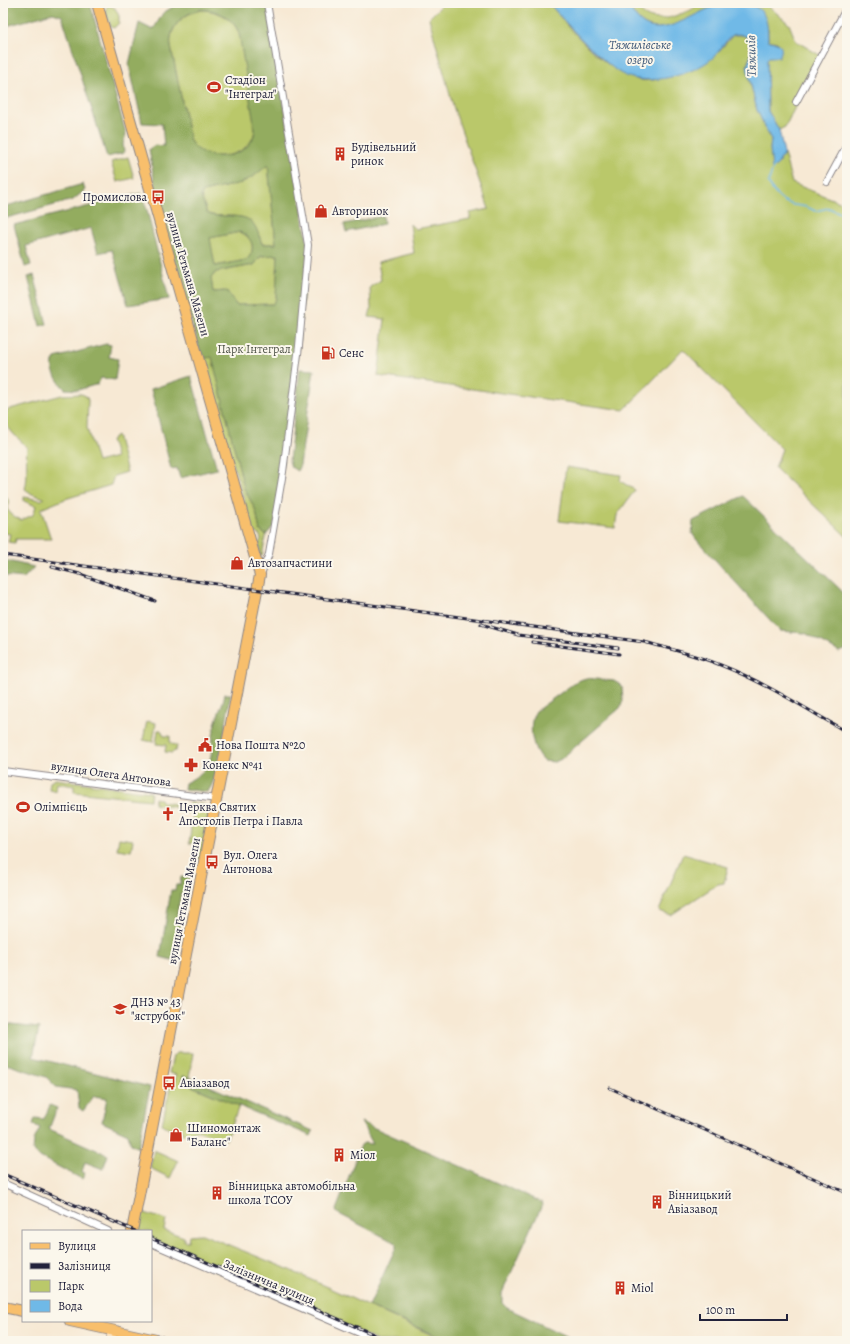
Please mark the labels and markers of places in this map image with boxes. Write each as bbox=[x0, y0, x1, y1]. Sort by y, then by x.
place label: Стадіон "Інтеграл" bbox=[225, 72, 277, 102]
sports icon: Стадіон "Інтеграл" bbox=[206, 79, 222, 95]
place label: Будівельний ринок bbox=[351, 139, 416, 169]
building icon: Будівельний ринок bbox=[332, 146, 348, 162]
place label: Промислова bbox=[83, 189, 147, 205]
bus stop icon: Промислова bbox=[150, 189, 166, 205]
shop icon: Авторинок bbox=[313, 203, 329, 219]
place label: Авторинок bbox=[331, 203, 389, 219]
fuel station icon: Сенс bbox=[320, 345, 336, 361]
place label: Сенс bbox=[339, 345, 364, 361]
shop icon: Автозапчастини bbox=[229, 555, 245, 571]
place label: Автозапчастини bbox=[247, 555, 332, 571]
public building icon: Нова Пошта №20 bbox=[197, 737, 213, 753]
place label: Нова Пошта №20 bbox=[216, 737, 305, 753]
pharmacy icon: Конекс №41 bbox=[183, 757, 199, 773]
place label: Конекс №41 bbox=[202, 757, 262, 773]
sports icon: Олімпієць bbox=[15, 799, 31, 815]
place label: Олімпієць bbox=[34, 799, 88, 815]
place label: Церква Святих Апостолів Петра і Павла bbox=[178, 799, 303, 829]
church icon: Церква Святих Апостолів Петра і Павла bbox=[160, 806, 176, 822]
place label: Вул. Олега Антонова bbox=[222, 847, 278, 877]
bus stop icon: Вул. Олега Антонова bbox=[204, 854, 220, 870]
place label: ДНЗ № 43 "яструбок" bbox=[131, 994, 186, 1024]
school or university icon: ДНЗ № 43 "яструбок" bbox=[112, 1001, 128, 1017]
bus stop icon: Авіазавод bbox=[161, 1075, 177, 1091]
place label: Авіазавод bbox=[179, 1075, 230, 1091]
place label: Шиномонтаж "Баланс" bbox=[187, 1120, 261, 1150]
shop icon: Шиномонтаж "Баланс" bbox=[168, 1127, 184, 1143]
building icon: Міол bbox=[331, 1147, 347, 1163]
place label: Міол bbox=[350, 1147, 376, 1163]
place label: Вінницька автомобільна школа ТСОУ bbox=[228, 1178, 356, 1208]
building icon: Вінницька автомобільна школа ТСОУ bbox=[209, 1185, 225, 1201]
place label: Вінницький Авіазавод bbox=[667, 1187, 732, 1217]
building icon: Вінницький Авіазавод bbox=[649, 1194, 665, 1210]
building icon: Miol bbox=[612, 1280, 628, 1296]
place label: Miol bbox=[631, 1280, 653, 1296]

